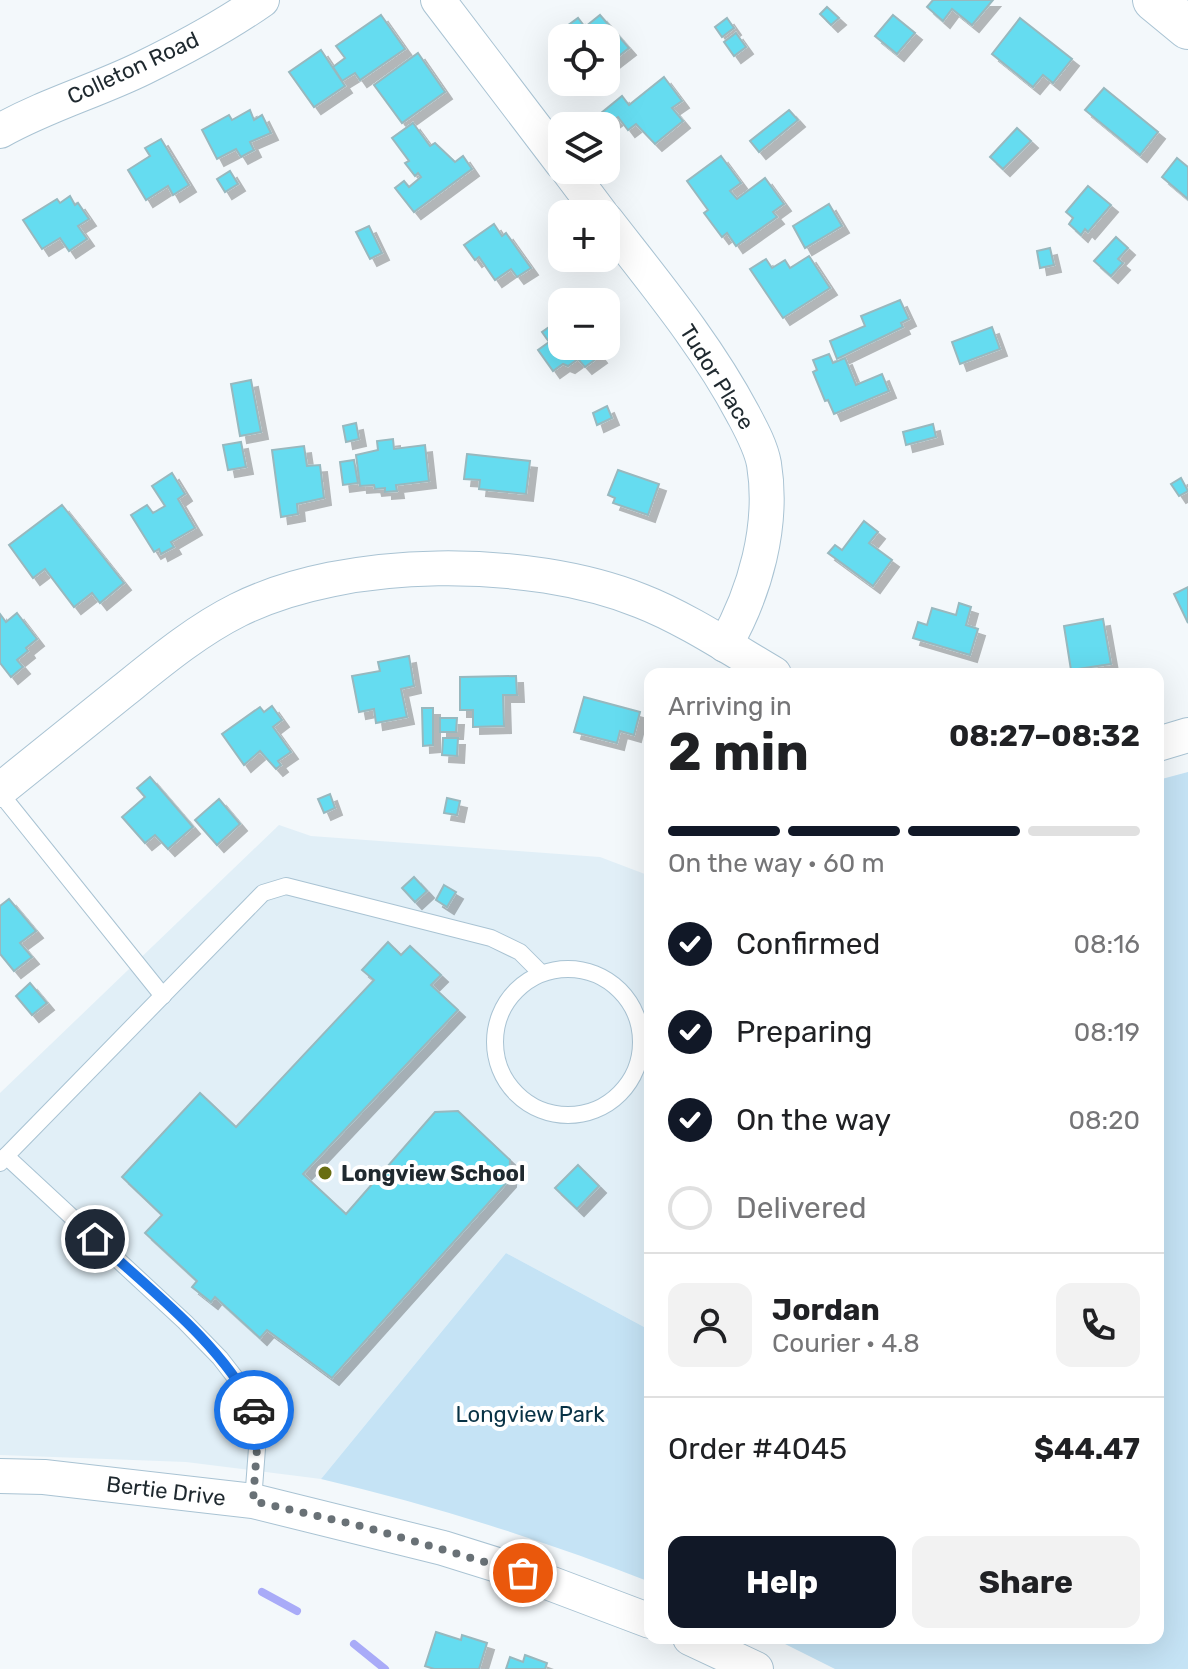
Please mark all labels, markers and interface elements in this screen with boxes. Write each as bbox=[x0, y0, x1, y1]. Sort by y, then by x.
map controls bbox=[548, 24, 620, 360]
button: locate bbox=[548, 24, 620, 96]
street label: Colleton Road bbox=[63, 26, 203, 110]
button: layers bbox=[548, 112, 620, 184]
button: + bbox=[548, 200, 620, 272]
button: − bbox=[548, 288, 620, 360]
street label: Tudor Place bbox=[674, 319, 760, 435]
text: Arriving in bbox=[668, 691, 792, 722]
text: 08:27–08:32 bbox=[949, 718, 1140, 754]
text: 2 min bbox=[668, 721, 809, 783]
text: On the way · 60 m bbox=[668, 848, 885, 879]
icon: check bbox=[668, 922, 712, 966]
text: Confirmed bbox=[736, 926, 880, 962]
text: 08:16 bbox=[1073, 929, 1140, 960]
icon: check bbox=[668, 1010, 712, 1054]
text: Preparing bbox=[736, 1014, 872, 1050]
text: 08:19 bbox=[1074, 1017, 1140, 1048]
icon: check bbox=[668, 1098, 712, 1142]
text: On the way bbox=[736, 1102, 891, 1138]
text: 08:20 bbox=[1069, 1105, 1140, 1136]
place label: Longview School bbox=[341, 1160, 525, 1187]
marker: Longview School bbox=[316, 1164, 334, 1182]
text: Delivered bbox=[736, 1190, 867, 1226]
pin bbox=[61, 1205, 129, 1273]
icon: home bbox=[73, 1217, 117, 1261]
button: person bbox=[668, 1283, 752, 1367]
button: phone bbox=[1056, 1283, 1140, 1367]
text: Jordan bbox=[772, 1292, 880, 1328]
text: Courier · 4.8 bbox=[772, 1328, 920, 1359]
courier bbox=[214, 1370, 294, 1450]
icon: car bbox=[232, 1388, 276, 1432]
park label: Longview Park bbox=[455, 1401, 605, 1428]
text: Order #4045 bbox=[668, 1431, 847, 1467]
text: $44.47 bbox=[1034, 1431, 1140, 1467]
street label: Bertie Drive bbox=[105, 1470, 227, 1512]
button: Help bbox=[668, 1536, 896, 1628]
button: Share bbox=[912, 1536, 1140, 1628]
pin bbox=[489, 1539, 557, 1607]
icon: bag bbox=[501, 1551, 545, 1595]

